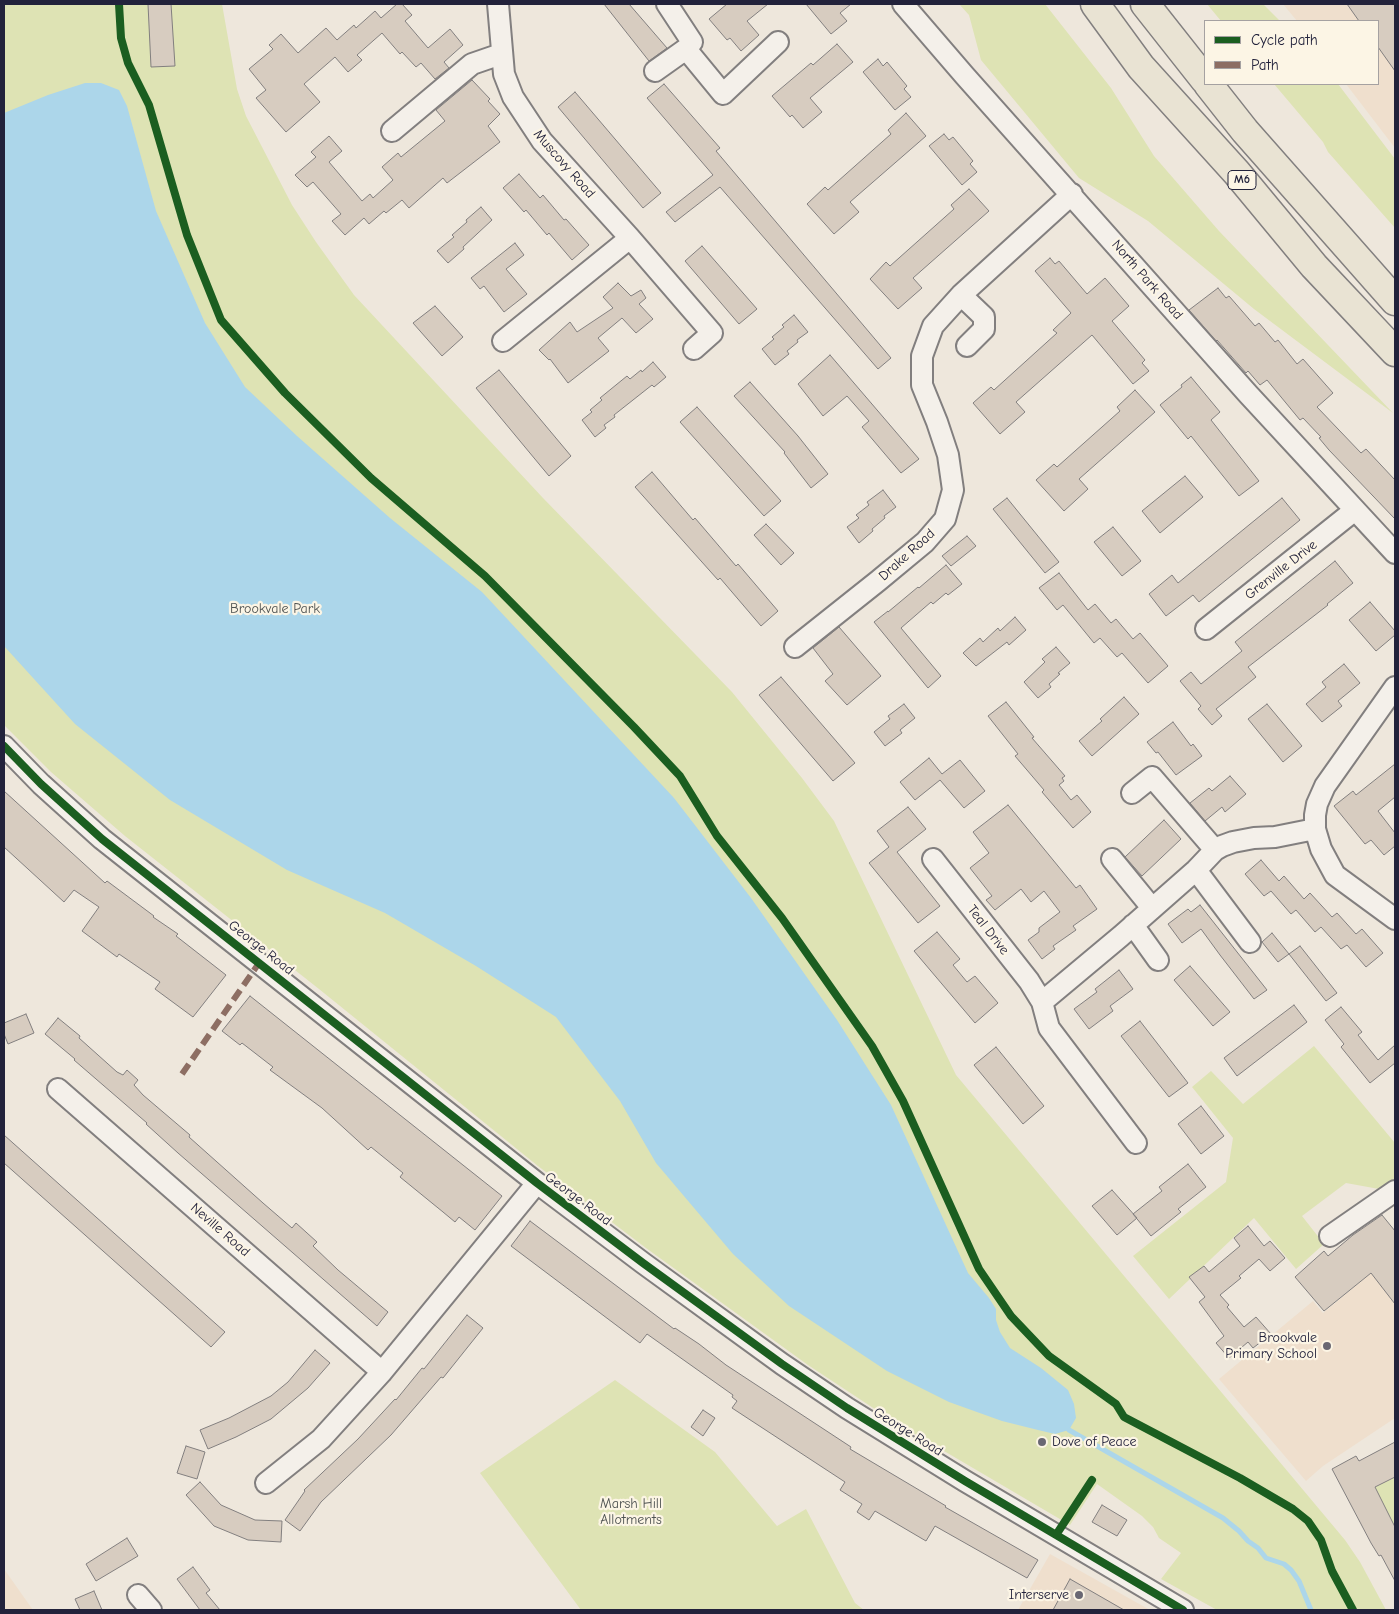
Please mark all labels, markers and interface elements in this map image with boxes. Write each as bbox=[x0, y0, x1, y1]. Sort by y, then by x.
legend bbox=[1204, 20, 1379, 85]
text: Cycle path bbox=[1251, 31, 1318, 49]
text: Path bbox=[1251, 56, 1279, 74]
street label: Muscovy Road bbox=[530, 126, 598, 202]
road number: M6 bbox=[1228, 170, 1256, 190]
street label: North Park Road bbox=[1108, 237, 1186, 323]
street label: Drake Road bbox=[875, 525, 939, 585]
street label: Grenville Drive bbox=[1242, 537, 1320, 603]
park label: Brookvale Park bbox=[230, 601, 320, 617]
street label: Teal Drive bbox=[963, 902, 1013, 958]
street label: George Road bbox=[225, 917, 297, 979]
street label: George Road bbox=[541, 1169, 615, 1229]
street label: Neville Road bbox=[187, 1200, 253, 1260]
place label: Brookvale Primary School bbox=[1225, 1330, 1317, 1362]
marker: Brookvale Primary School bbox=[1321, 1340, 1333, 1352]
street label: George Road bbox=[870, 1404, 946, 1460]
place label: Dove of Peace bbox=[1052, 1434, 1137, 1450]
marker: Dove of Peace bbox=[1036, 1436, 1048, 1448]
park label: Marsh Hill Allotments bbox=[600, 1496, 662, 1528]
place label: Interserve bbox=[1009, 1587, 1069, 1603]
marker: Interserve bbox=[1073, 1589, 1085, 1601]

